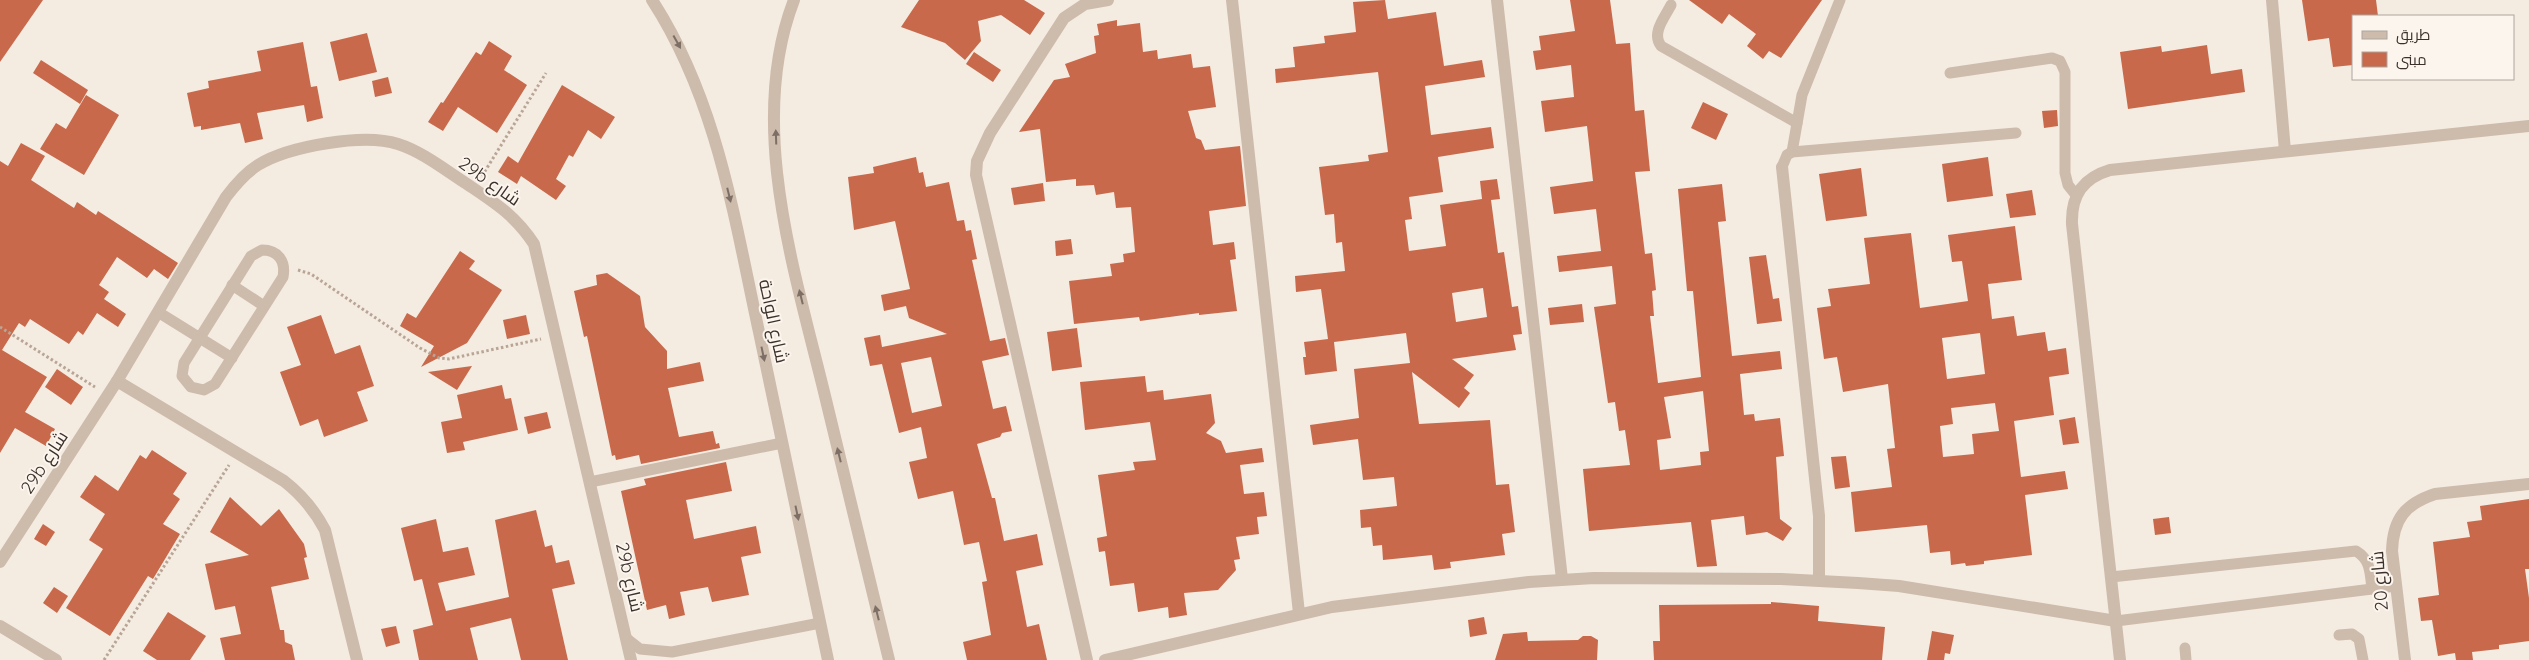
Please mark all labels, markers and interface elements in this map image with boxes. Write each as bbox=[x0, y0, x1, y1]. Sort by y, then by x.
legend bbox=[2352, 15, 2514, 80]
text: طريق bbox=[2396, 25, 2430, 45]
one-way arrow bbox=[673, 34, 681, 49]
text: مبنى bbox=[2396, 50, 2427, 70]
one-way arrow bbox=[772, 128, 780, 144]
street label: 29b شارع bbox=[454, 151, 526, 212]
one-way arrow bbox=[725, 188, 733, 203]
street label: شارع الواحة bbox=[753, 277, 794, 365]
one-way arrow bbox=[797, 289, 805, 304]
one-way arrow bbox=[760, 346, 768, 362]
street label: 29b شارع bbox=[15, 426, 74, 498]
one-way arrow bbox=[835, 447, 843, 462]
one-way arrow bbox=[793, 505, 801, 520]
street label: 29b شارع bbox=[610, 540, 649, 614]
street label: شارع 20 bbox=[2365, 550, 2394, 612]
one-way arrow bbox=[873, 605, 881, 620]

